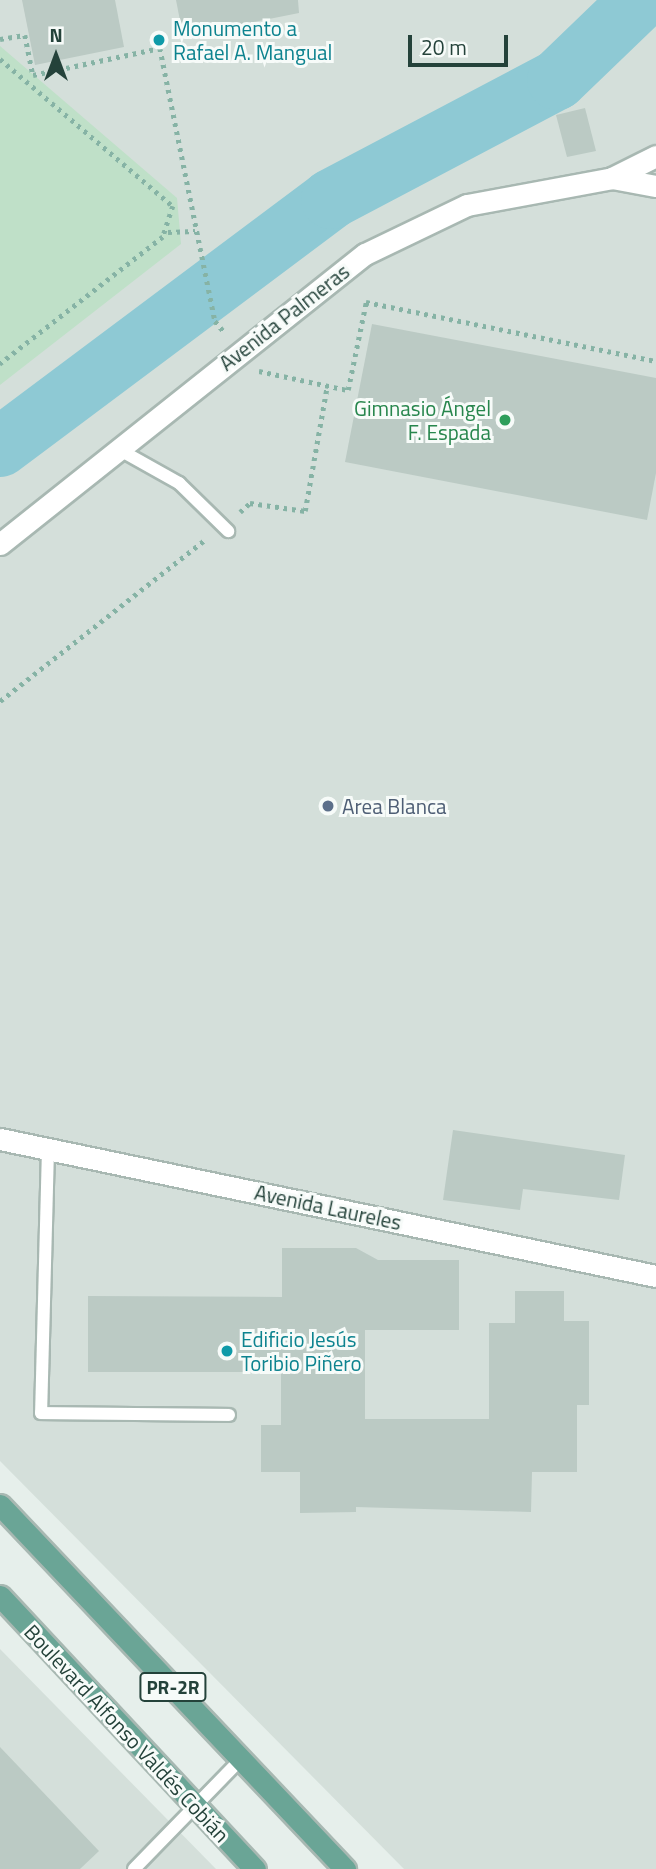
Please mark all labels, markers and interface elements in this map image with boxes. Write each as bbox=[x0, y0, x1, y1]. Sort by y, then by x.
place label: Monumento a Rafael A. Mangual bbox=[173, 15, 332, 65]
text: N bbox=[49, 20, 63, 49]
north arrow bbox=[21, 21, 91, 91]
scale bar bbox=[411, 21, 511, 65]
text: 20 m bbox=[421, 31, 467, 63]
marker: Monumento a Rafael A. Mangual bbox=[151, 32, 167, 48]
street label: Avenida Palmeras bbox=[214, 258, 354, 376]
place label: Gimnasio Ángel F. Espada bbox=[354, 395, 491, 445]
marker: Gimnasio Ángel F. Espada bbox=[497, 412, 513, 428]
place label: Area Blanca bbox=[342, 793, 447, 819]
marker: Area Blanca bbox=[320, 798, 336, 814]
street label: Avenida Laureles bbox=[252, 1179, 404, 1235]
place label: Edificio Jesús Toribio Piñero bbox=[241, 1326, 362, 1376]
marker: Edificio Jesús Toribio Piñero bbox=[219, 1343, 235, 1359]
street label: Boulevard Alfonso Valdés Cobián bbox=[19, 1619, 235, 1847]
road number: PR-2R bbox=[138, 1672, 208, 1702]

